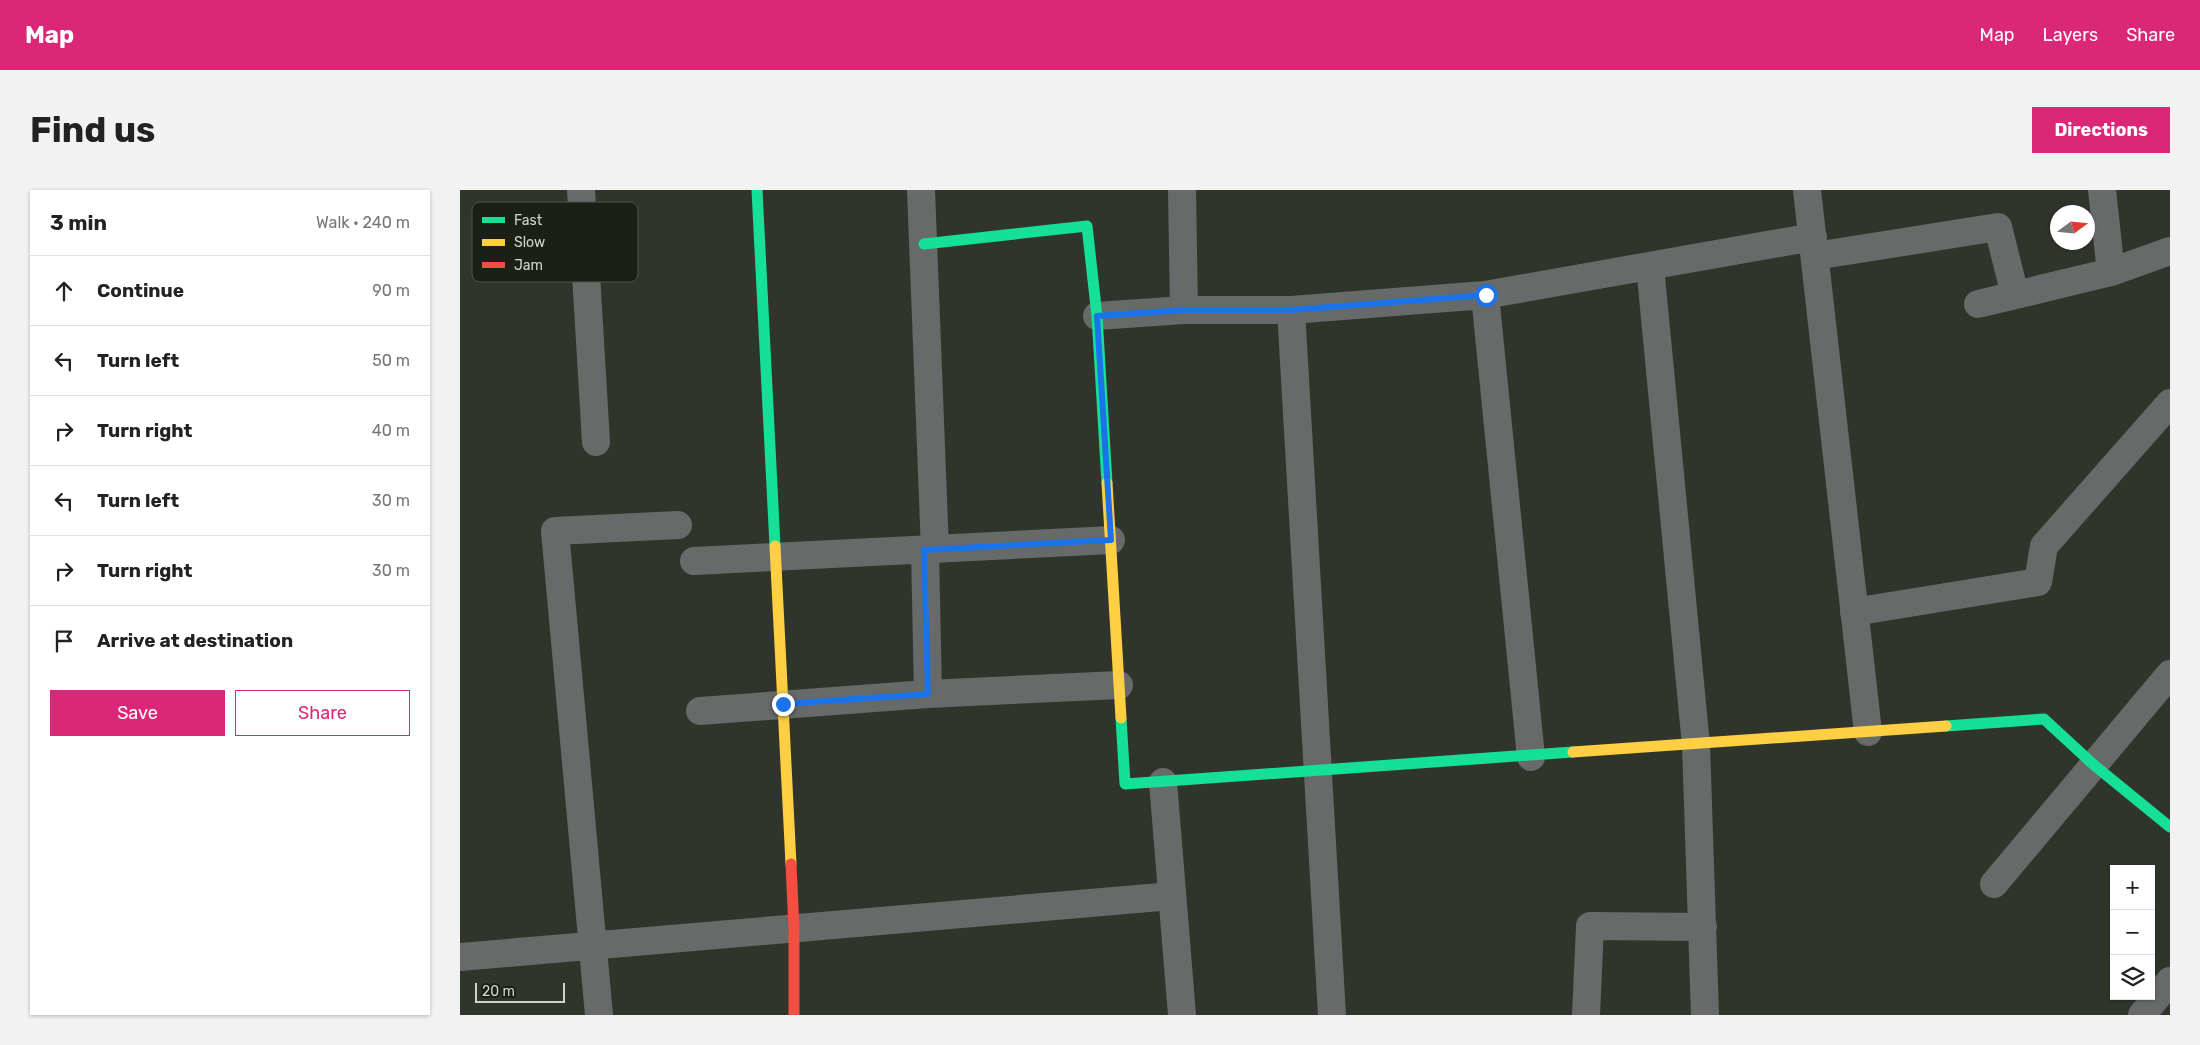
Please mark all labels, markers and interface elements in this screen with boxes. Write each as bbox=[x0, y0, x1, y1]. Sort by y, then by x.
text: Map bbox=[25, 21, 74, 49]
text: Map bbox=[1980, 24, 2015, 46]
text: Layers bbox=[2043, 24, 2098, 46]
text: Share bbox=[2126, 24, 2175, 46]
button: Directions bbox=[2032, 107, 2170, 153]
text: Find us bbox=[30, 109, 155, 151]
legend bbox=[472, 202, 638, 282]
north arrow bbox=[2050, 205, 2095, 250]
text: 3 min bbox=[50, 210, 107, 235]
text: Fast bbox=[514, 212, 543, 229]
text: Walk · 240 m bbox=[316, 213, 410, 232]
text: Slow bbox=[514, 234, 545, 251]
text: Jam bbox=[514, 257, 543, 274]
icon: ahead bbox=[50, 277, 78, 305]
text: Continue bbox=[97, 279, 184, 302]
text: 90 m bbox=[372, 281, 410, 300]
route start bbox=[1475, 284, 1498, 307]
icon: left bbox=[50, 347, 78, 375]
text: Turn left bbox=[97, 349, 179, 372]
text: 50 m bbox=[372, 351, 410, 370]
icon: right bbox=[50, 417, 78, 445]
text: Turn right bbox=[97, 419, 192, 442]
text: 40 m bbox=[372, 421, 410, 440]
icon: left bbox=[50, 487, 78, 515]
text: Turn left bbox=[97, 489, 179, 512]
text: 30 m bbox=[372, 491, 410, 510]
icon: right bbox=[50, 557, 78, 585]
text: Turn right bbox=[97, 559, 192, 582]
text: 30 m bbox=[372, 561, 410, 580]
icon: arrive bbox=[50, 627, 78, 655]
text: Arrive at destination bbox=[97, 629, 293, 652]
button: Save bbox=[50, 690, 225, 736]
button: Share bbox=[235, 690, 410, 736]
route end bbox=[772, 693, 795, 716]
map controls bbox=[2110, 865, 2155, 1000]
button: + bbox=[2110, 865, 2155, 910]
button: − bbox=[2110, 910, 2155, 955]
button: layers bbox=[2110, 955, 2155, 1000]
scale bar bbox=[475, 980, 565, 1003]
text: 20 m bbox=[482, 983, 515, 1000]

